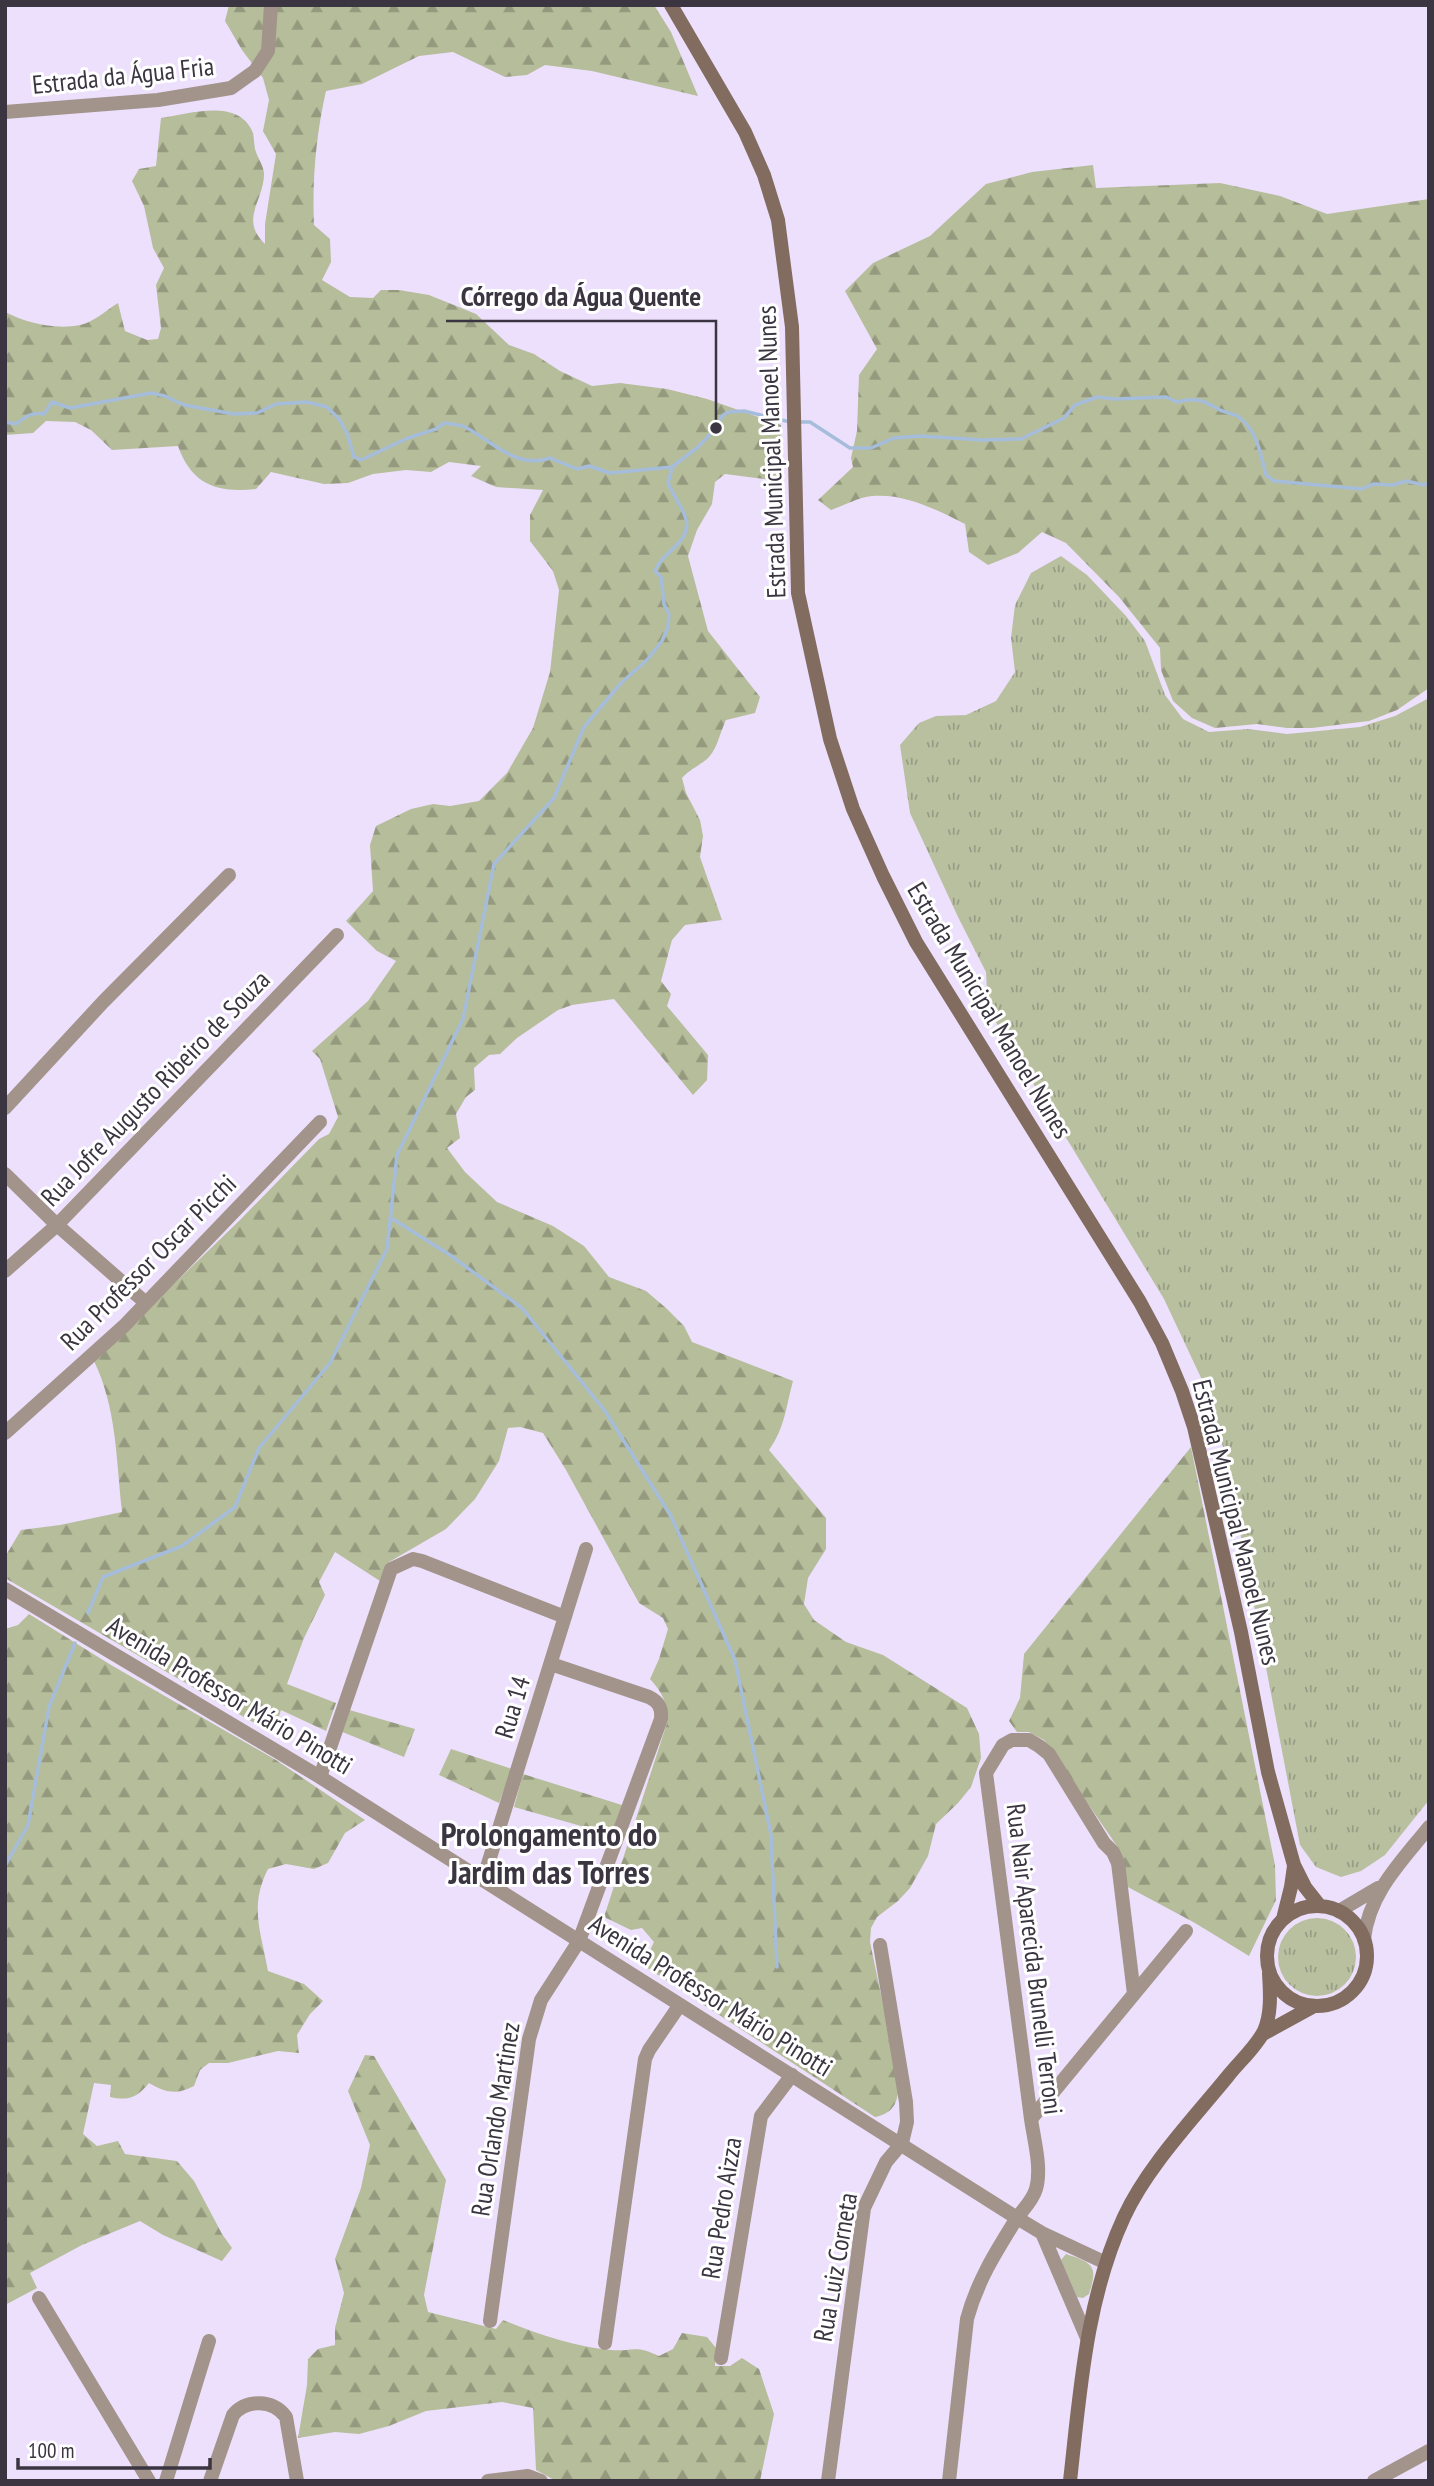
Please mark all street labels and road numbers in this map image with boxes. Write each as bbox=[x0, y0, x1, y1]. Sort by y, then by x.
street label: Estrada da Água Fria bbox=[30, 49, 216, 101]
street label: Estrada Municipal Manoel Nunes bbox=[749, 305, 793, 599]
street label: Estrada Municipal Manoel Nunes bbox=[900, 876, 1080, 1144]
street label: Rua Jofre Augusto Ribeiro de Souza bbox=[34, 963, 276, 1213]
street label: Rua Professor Oscar Picchi bbox=[53, 1167, 243, 1357]
street label: Estrada Municipal Manoel Nunes bbox=[1186, 1376, 1288, 1668]
street label: Avenida Professor Mário Pinotti bbox=[101, 1609, 359, 1781]
street label: Rua 14 bbox=[487, 1672, 537, 1742]
street label: Rua Nair Aparecida Brunelli Terroni bbox=[1000, 1802, 1070, 2116]
street label: Avenida Professor Mário Pinotti bbox=[583, 1907, 839, 2083]
street label: Rua Orlando Martinez bbox=[463, 2020, 527, 2218]
street label: Rua Pedro Aizza bbox=[694, 2135, 748, 2281]
street label: Rua Luiz Corneta bbox=[806, 2190, 864, 2344]

